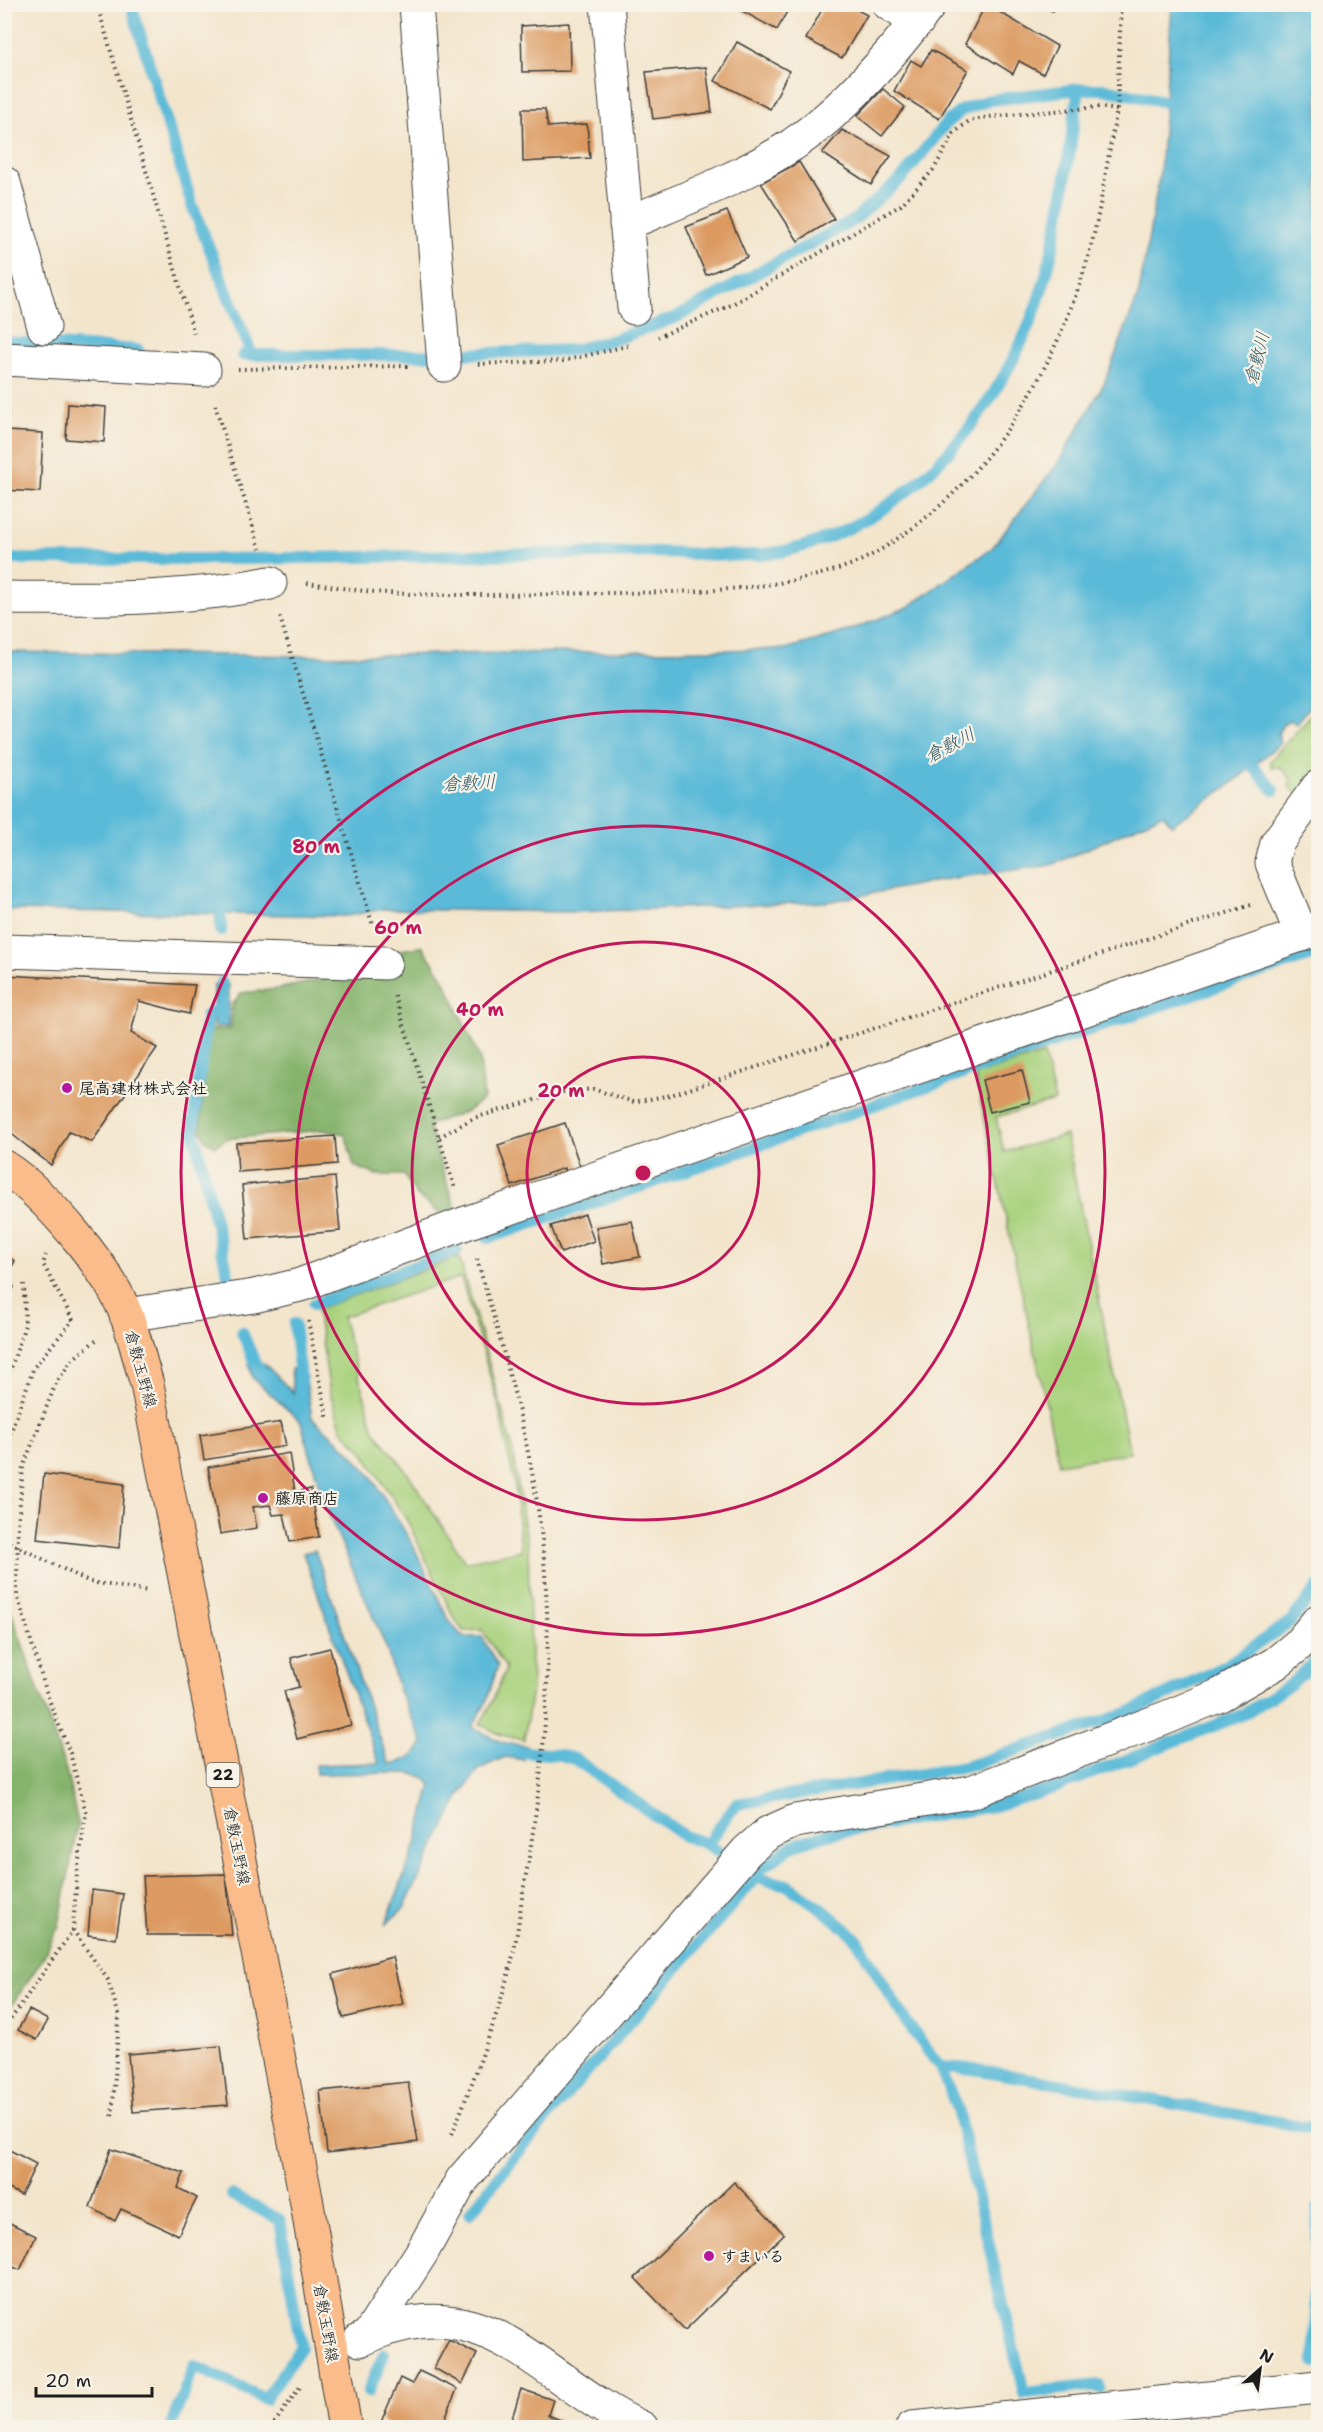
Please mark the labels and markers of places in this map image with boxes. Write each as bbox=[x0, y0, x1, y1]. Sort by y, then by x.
place label: 尾高建材株式会社 bbox=[79, 1078, 207, 1099]
marker: 尾高建材株式会社 bbox=[60, 1081, 74, 1095]
centre of rings bbox=[633, 1163, 653, 1183]
place label: 藤原商店 bbox=[275, 1488, 339, 1509]
marker: 藤原商店 bbox=[256, 1491, 270, 1505]
place label: すまいる bbox=[721, 2246, 785, 2267]
marker: すまいる bbox=[702, 2249, 716, 2263]

